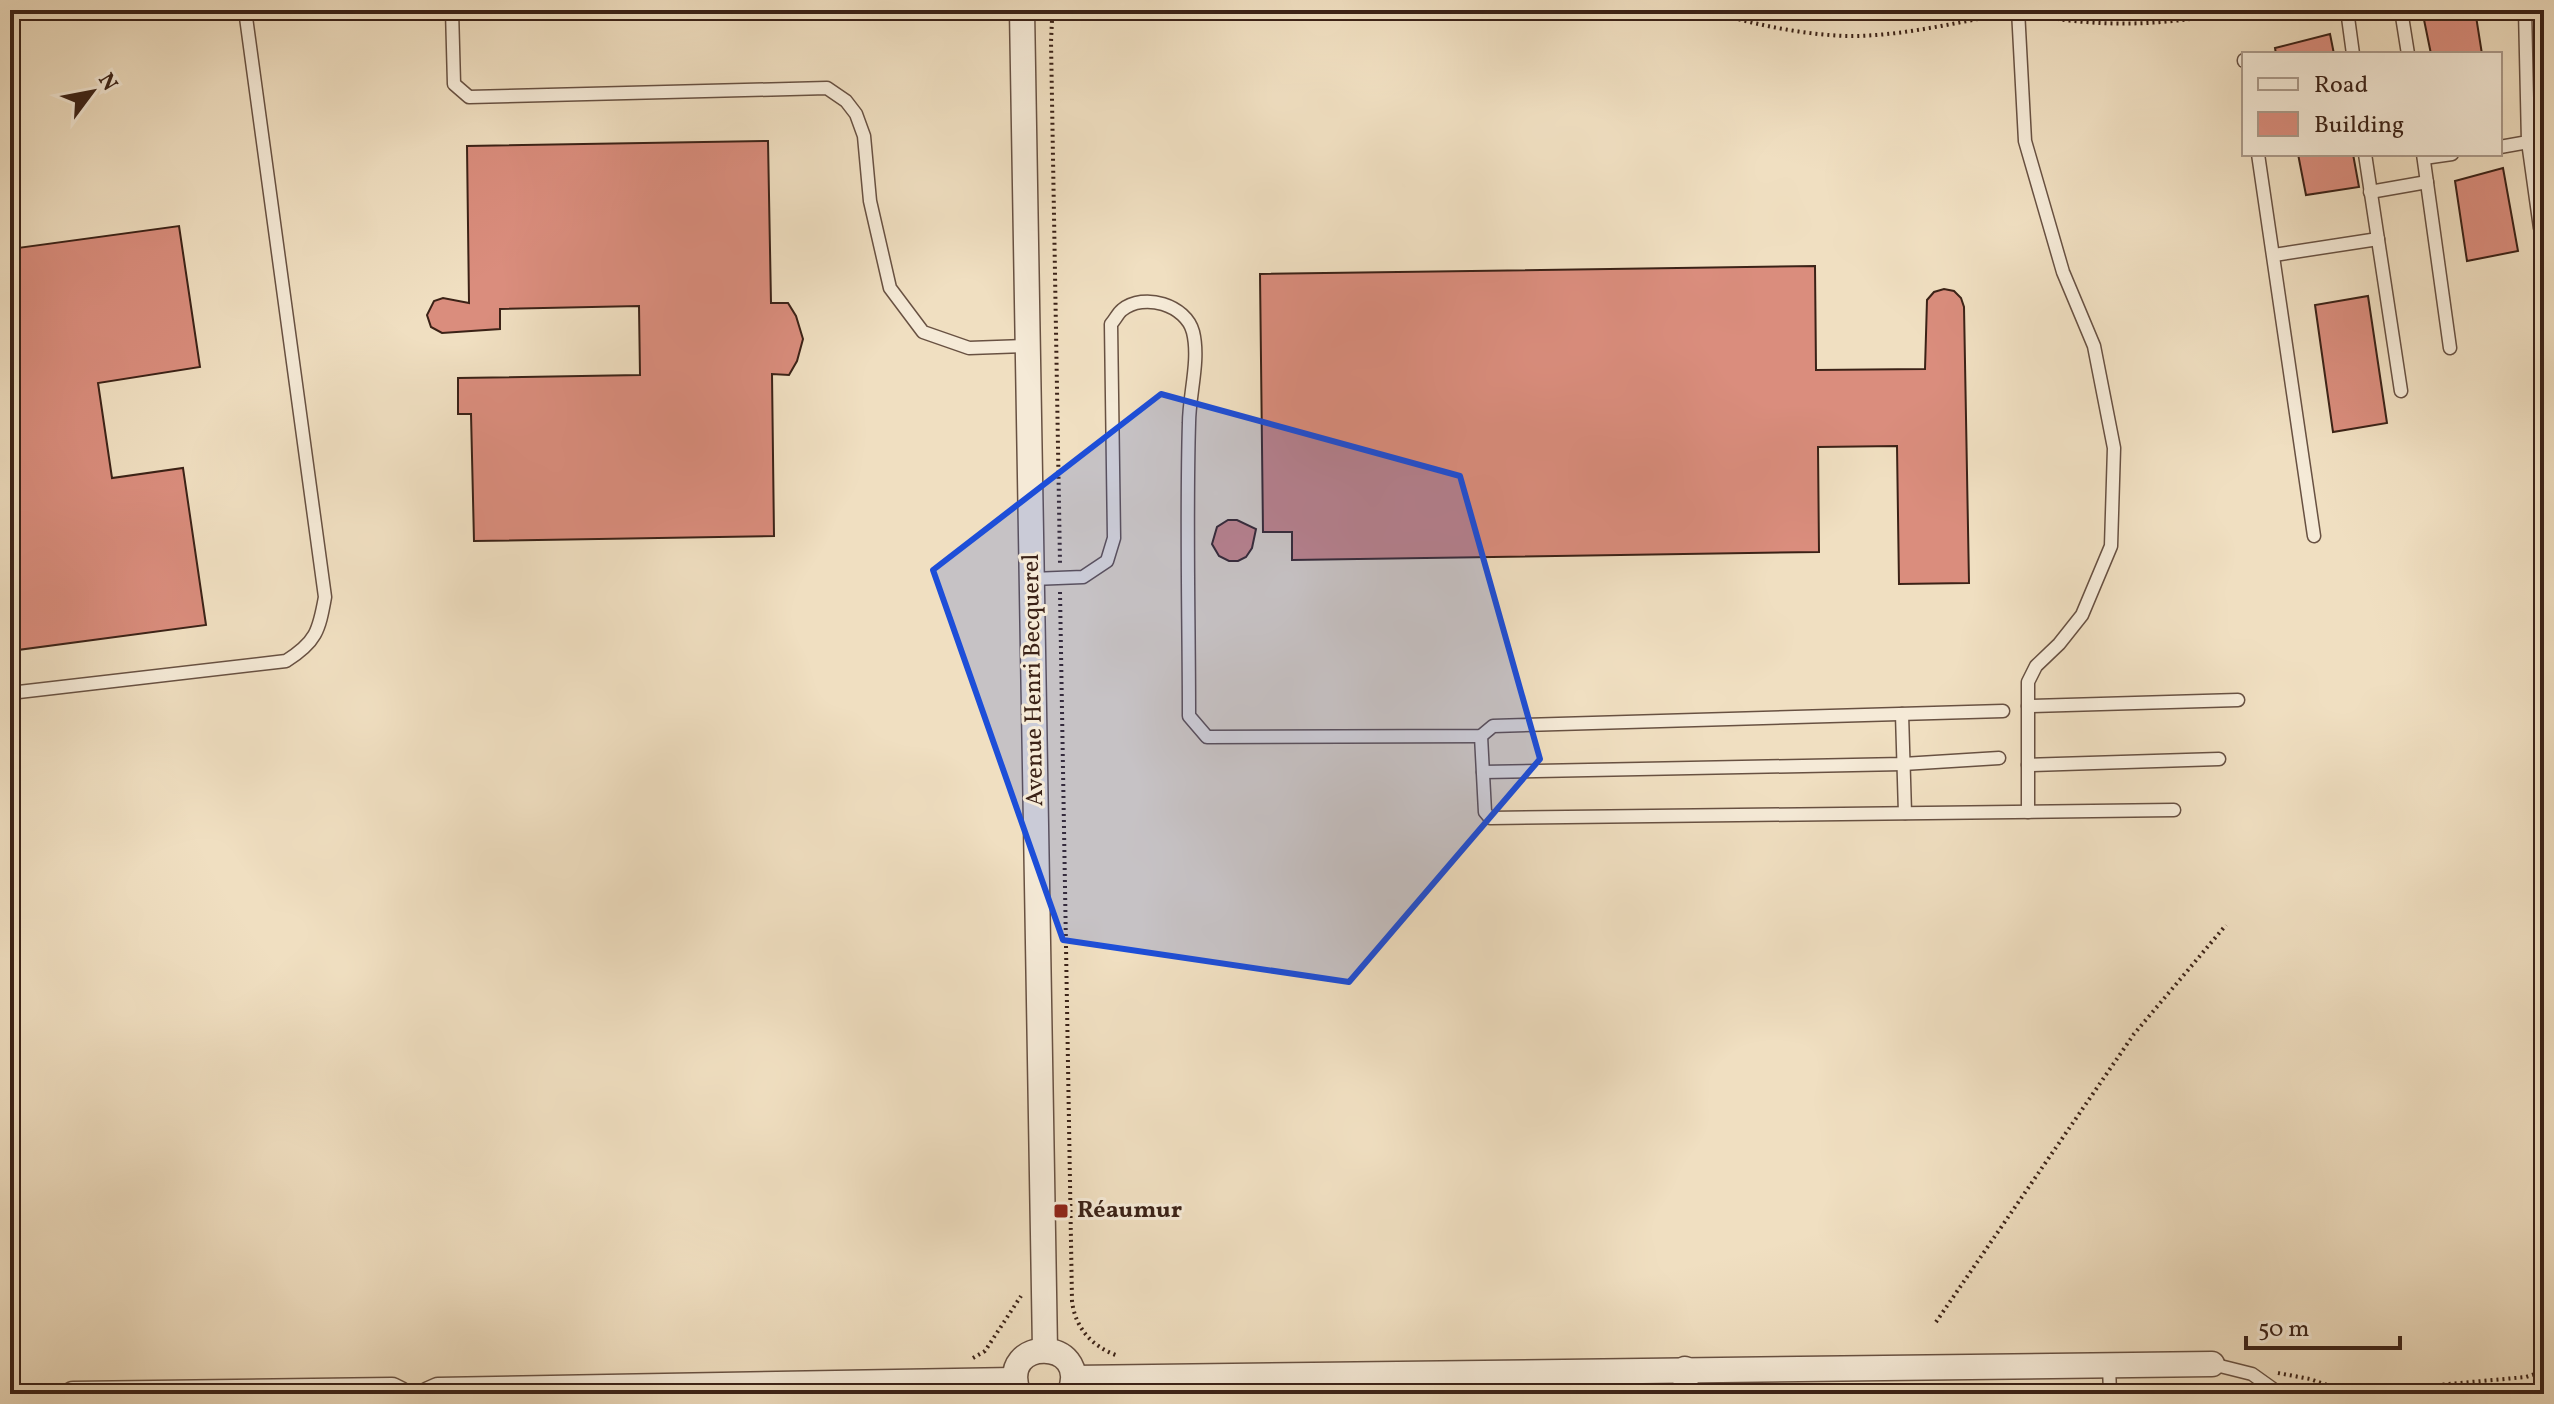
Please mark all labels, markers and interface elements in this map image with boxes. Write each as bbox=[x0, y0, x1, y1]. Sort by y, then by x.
north arrow bbox=[52, 52, 132, 132]
legend bbox=[2242, 52, 2502, 156]
text: N bbox=[89, 68, 124, 98]
text: Road bbox=[2314, 69, 2368, 103]
text: Building bbox=[2314, 109, 2404, 143]
street label: Avenue Henri Becquerel bbox=[1015, 553, 1053, 807]
place label: Réaumur bbox=[1077, 1194, 1182, 1228]
marker: Réaumur bbox=[1052, 1202, 1070, 1220]
scale bar bbox=[2246, 1300, 2400, 1350]
text: 50 m bbox=[2258, 1313, 2310, 1347]

